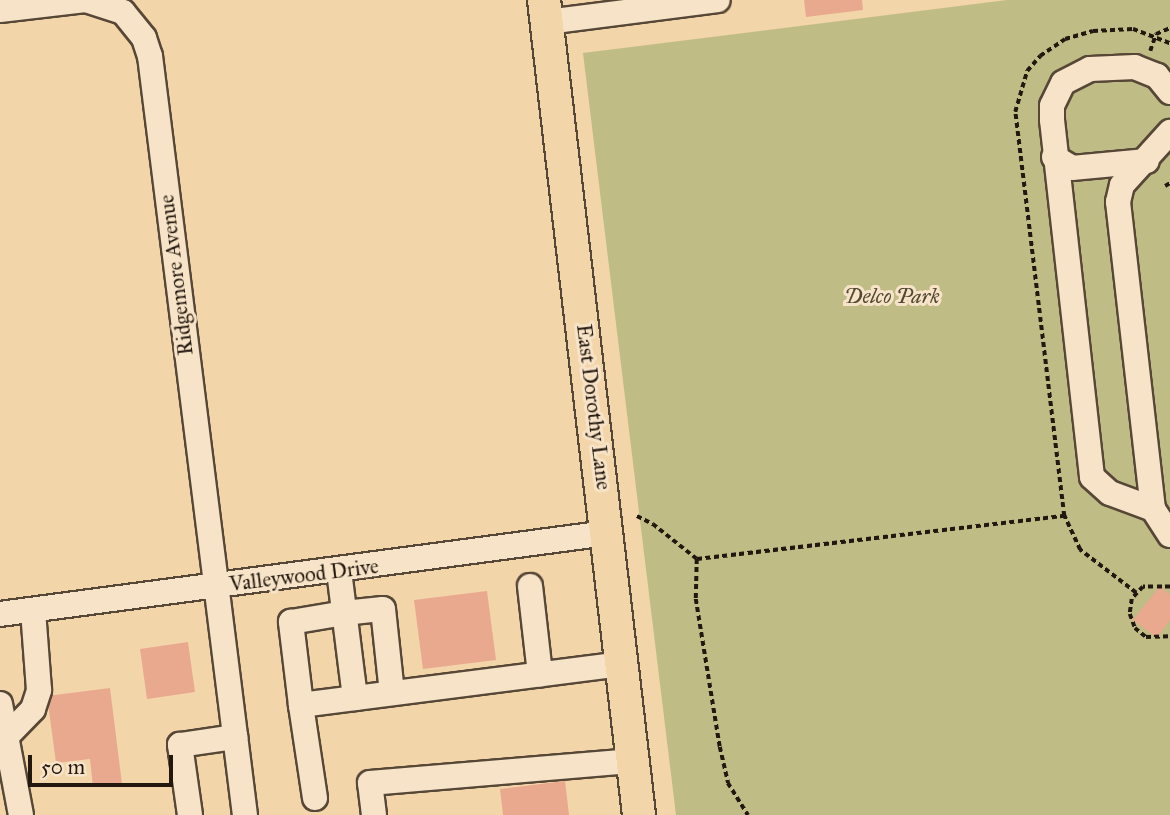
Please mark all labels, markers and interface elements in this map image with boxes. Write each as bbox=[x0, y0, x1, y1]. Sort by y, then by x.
street label: Ridgemore Avenue bbox=[154, 193, 198, 357]
park label: Delco Park bbox=[844, 283, 940, 309]
street label: East Dorothy Lane bbox=[571, 323, 617, 491]
street label: Valleywood Drive bbox=[228, 553, 380, 597]
scale bar bbox=[32, 742, 177, 786]
text: 50 m bbox=[41, 754, 85, 780]

